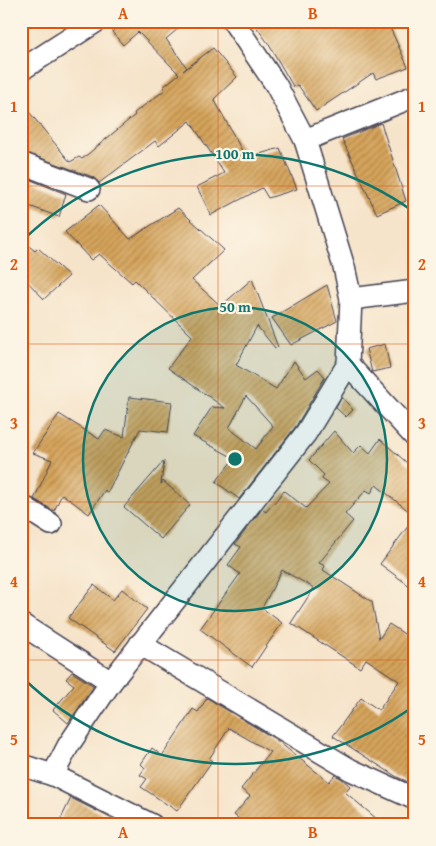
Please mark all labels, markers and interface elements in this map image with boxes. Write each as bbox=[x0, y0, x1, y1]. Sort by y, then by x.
text: A bbox=[118, 1, 129, 25]
text: B bbox=[308, 1, 318, 25]
text: 1 bbox=[10, 94, 18, 118]
text: 1 bbox=[418, 94, 426, 118]
text: 100 m bbox=[215, 143, 255, 164]
text: 2 bbox=[10, 252, 18, 276]
text: 2 bbox=[418, 252, 426, 276]
text: 50 m bbox=[219, 296, 251, 317]
text: 3 bbox=[10, 411, 18, 435]
text: 3 bbox=[418, 411, 426, 435]
centre of rings bbox=[226, 450, 244, 468]
text: 4 bbox=[10, 569, 18, 593]
text: 4 bbox=[418, 569, 426, 593]
text: 5 bbox=[10, 727, 18, 751]
text: 5 bbox=[418, 727, 426, 751]
text: A bbox=[118, 820, 129, 844]
text: B bbox=[308, 820, 318, 844]

